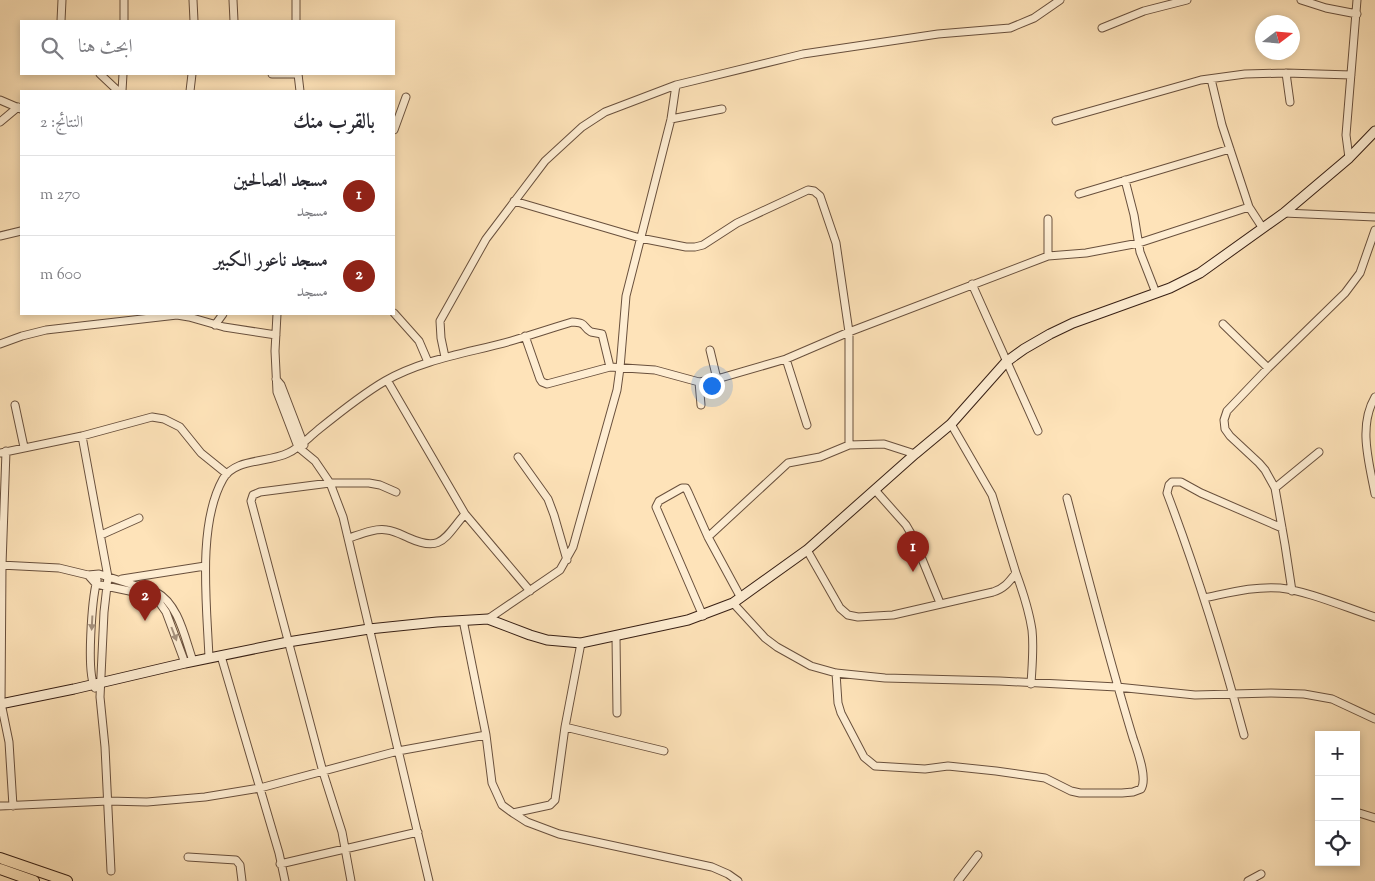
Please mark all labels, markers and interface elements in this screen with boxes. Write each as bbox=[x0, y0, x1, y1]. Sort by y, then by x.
north arrow bbox=[1255, 15, 1300, 60]
search box bbox=[20, 20, 395, 75]
icon: search bbox=[38, 34, 66, 62]
text: ابحث هنا bbox=[78, 34, 133, 61]
text: بالقرب منك bbox=[293, 108, 375, 138]
text: النتائج: 2 bbox=[40, 112, 83, 135]
text: مسجد الصالحين bbox=[233, 168, 328, 195]
text: 270 m bbox=[40, 184, 80, 207]
text: 1 bbox=[356, 184, 362, 207]
text: مسجد bbox=[297, 201, 328, 224]
text: مسجد ناعور الكبير bbox=[214, 248, 328, 275]
text: 600 m bbox=[40, 264, 82, 287]
text: 2 bbox=[355, 264, 363, 287]
text: مسجد bbox=[297, 281, 328, 304]
your location bbox=[699, 373, 725, 399]
pin: 1 bbox=[897, 531, 929, 572]
pin: 2 bbox=[129, 580, 161, 621]
one-way arrow bbox=[87, 615, 95, 631]
one-way arrow bbox=[171, 626, 178, 641]
map controls bbox=[1315, 731, 1360, 866]
button: + bbox=[1315, 731, 1360, 776]
button: − bbox=[1315, 776, 1360, 821]
button: locate bbox=[1315, 821, 1360, 866]

